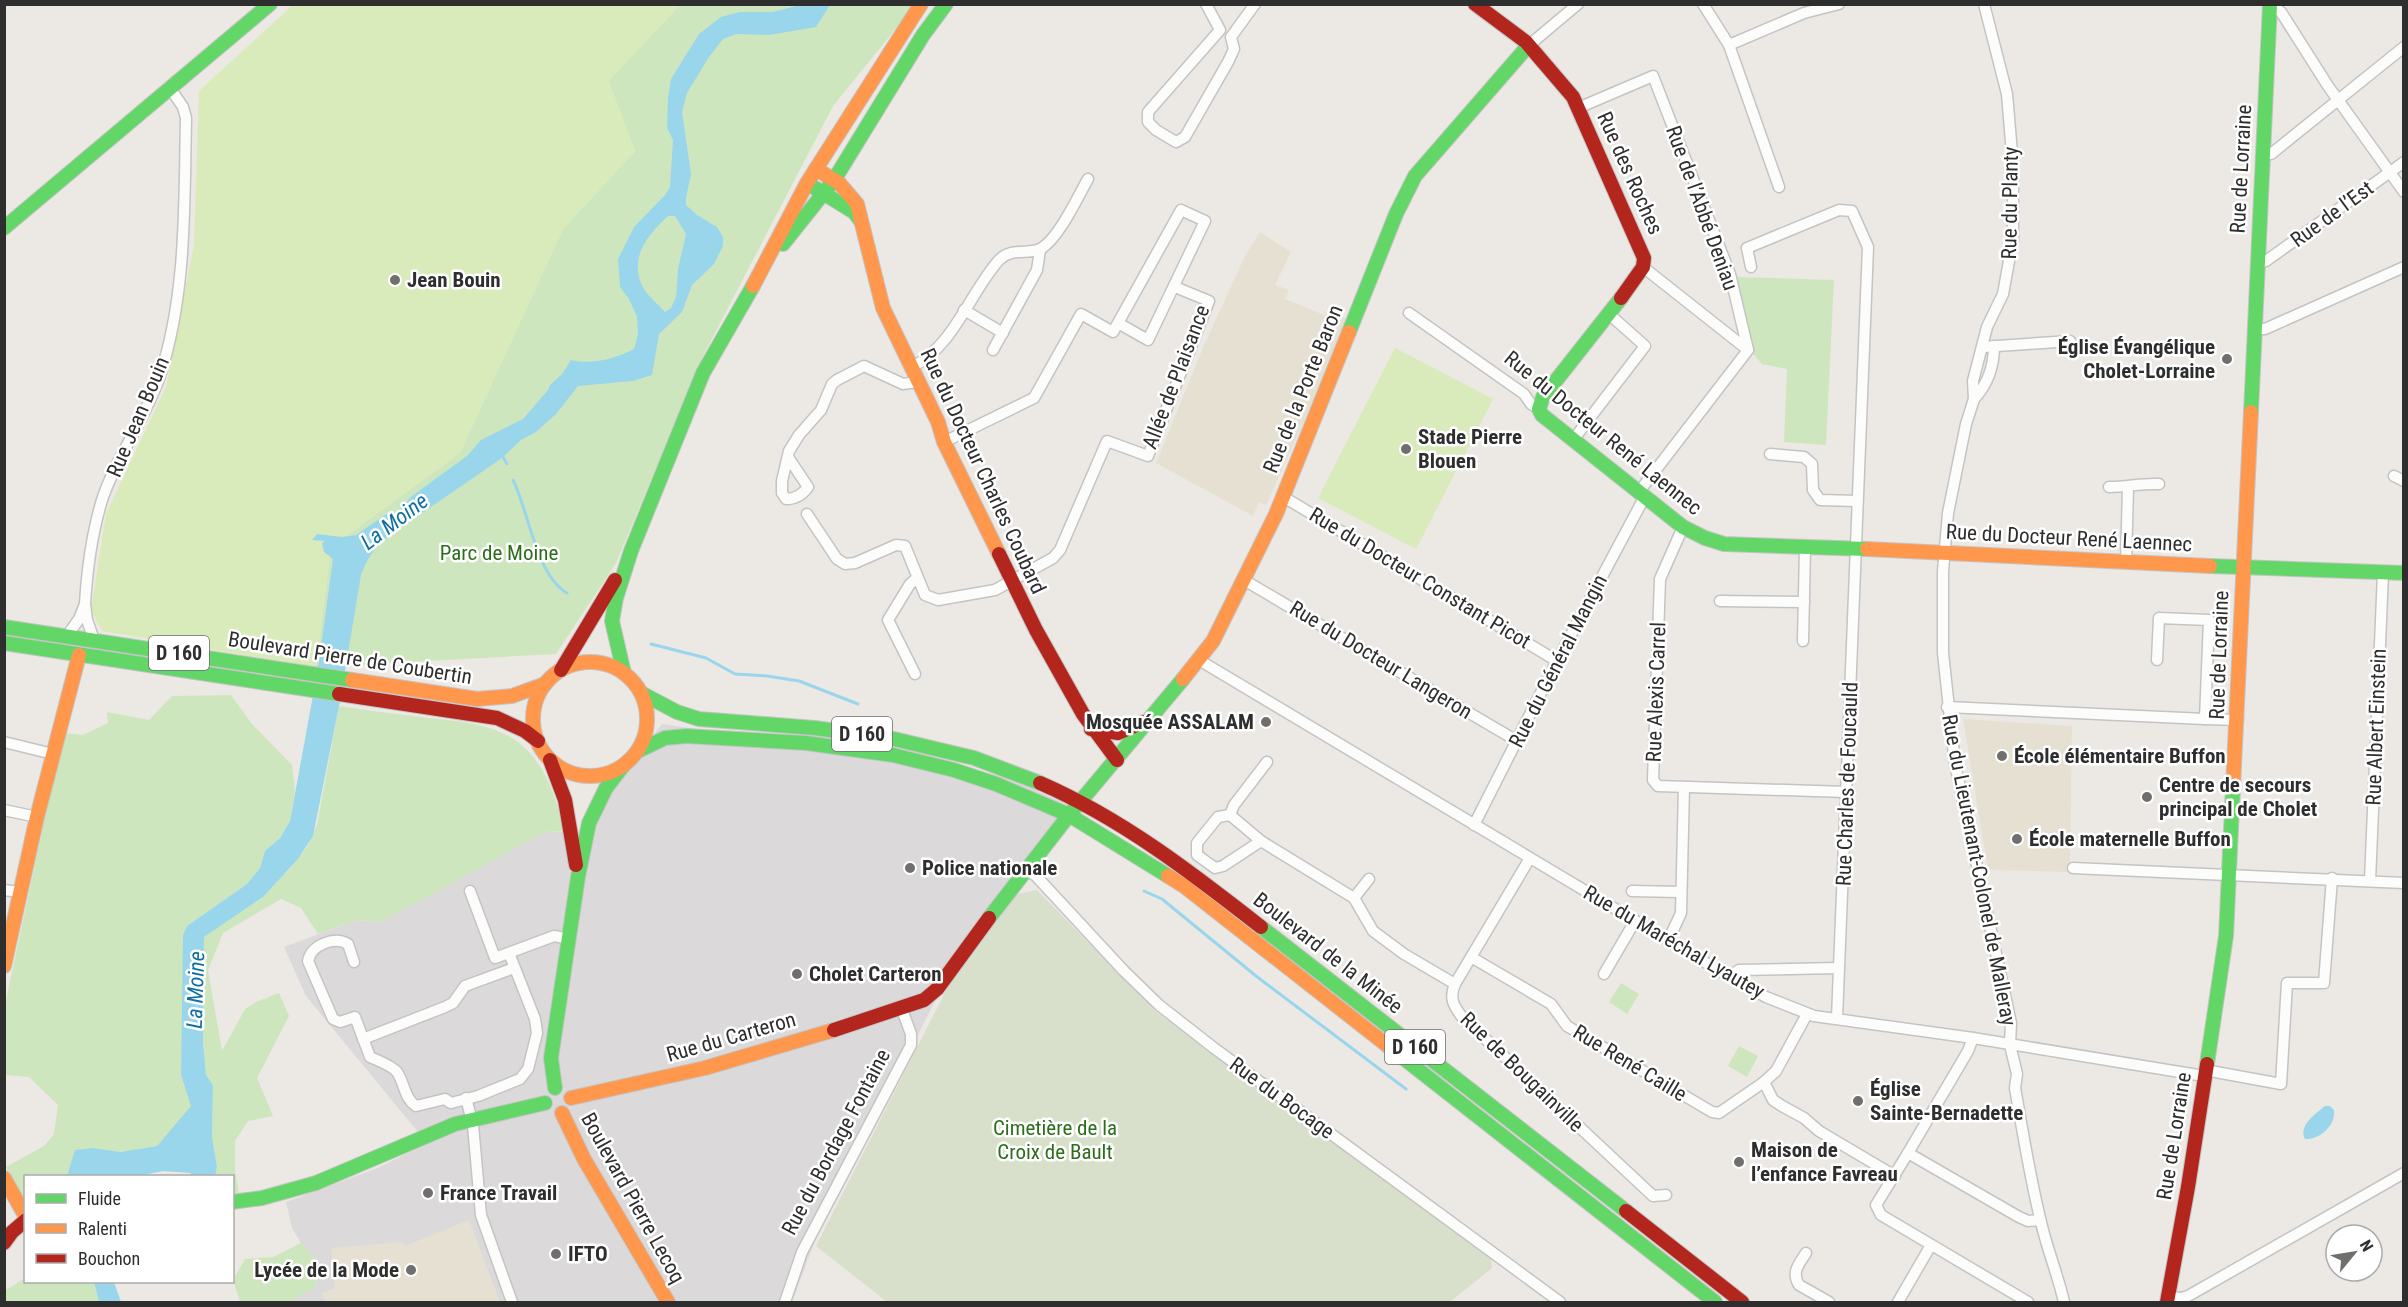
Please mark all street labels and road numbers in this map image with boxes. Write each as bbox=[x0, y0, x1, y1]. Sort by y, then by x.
street label: Rue de Lorraine bbox=[2226, 104, 2256, 234]
street label: Rue des Roches bbox=[1592, 108, 1668, 238]
street label: Rue de l’Abbé Deniau bbox=[1661, 122, 1743, 294]
street label: Rue du Planty bbox=[1997, 146, 2023, 260]
street label: Rue de l’Est bbox=[2286, 176, 2378, 252]
street label: Allée de Plaisance bbox=[1138, 302, 1214, 452]
street label: Rue de la Porte Baron bbox=[1258, 302, 1348, 476]
street label: Rue du Docteur Charles Coubard bbox=[915, 344, 1051, 598]
street label: Rue du Docteur René Laennec bbox=[1500, 346, 1706, 520]
street label: Rue Jean Bouin bbox=[102, 353, 174, 481]
street label: Rue du Docteur Constant Picot bbox=[1305, 502, 1535, 654]
street label: Rue du Docteur René Laennec bbox=[1945, 520, 2193, 556]
street label: Rue du Général Mangin bbox=[1504, 571, 1612, 751]
street label: Rue de Lorraine bbox=[2205, 590, 2233, 720]
street label: Rue du Docteur Langeron bbox=[1286, 596, 1476, 724]
street label: Rue Alexis Carrel bbox=[1642, 621, 1670, 763]
street label: Boulevard Pierre de Coubertin bbox=[226, 627, 474, 689]
road number: D 160 bbox=[149, 636, 209, 670]
street label: Rue Albert Einstein bbox=[2361, 648, 2391, 806]
street label: Rue Charles de Foucauld bbox=[1831, 681, 1863, 887]
street label: Rue du Lieutenant-Colonel de Malleray bbox=[1937, 712, 2021, 1028]
road number: D 160 bbox=[832, 717, 892, 751]
street label: Rue du Maréchal Lyautey bbox=[1579, 880, 1769, 1004]
street label: Boulevard de la Minée bbox=[1249, 887, 1407, 1019]
street label: Rue du Carteron bbox=[664, 1007, 798, 1067]
street label: Rue de Bougainville bbox=[1455, 1007, 1589, 1137]
street label: Rue René Caille bbox=[1569, 1020, 1691, 1106]
road number: D 160 bbox=[1385, 1030, 1445, 1064]
street label: Rue du Bordage Fontaine bbox=[777, 1045, 895, 1239]
street label: Rue du Bocage bbox=[1225, 1052, 1339, 1144]
street label: Rue de Lorraine bbox=[2152, 1070, 2196, 1202]
street label: Boulevard Pierre Lecoq bbox=[576, 1109, 690, 1287]

